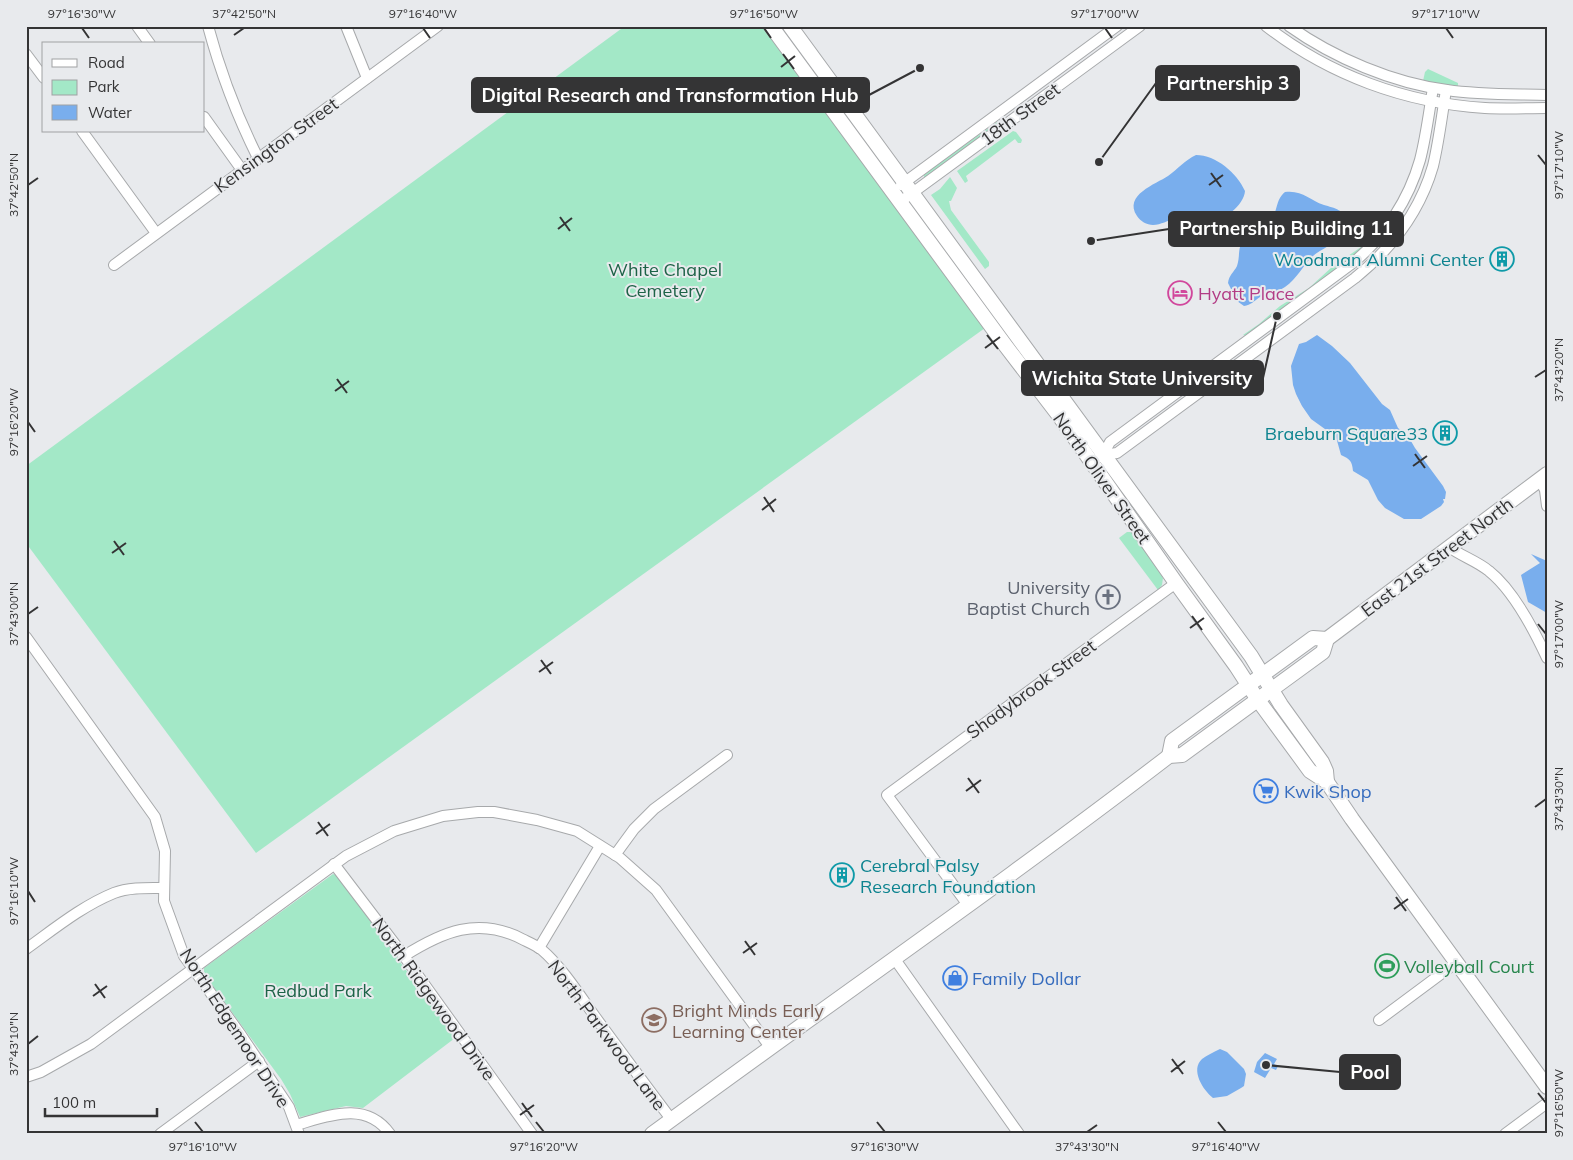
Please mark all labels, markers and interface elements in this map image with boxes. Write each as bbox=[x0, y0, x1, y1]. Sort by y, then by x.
text: 97°16'30"W bbox=[48, 6, 116, 21]
text: 37°42'50"N bbox=[212, 6, 276, 21]
text: 97°16'40"W bbox=[389, 6, 457, 21]
text: 97°16'50"W bbox=[730, 6, 798, 21]
text: 97°17'00"W bbox=[1071, 6, 1139, 21]
text: 97°17'10"W bbox=[1412, 6, 1480, 21]
legend bbox=[42, 42, 205, 132]
text: Road bbox=[88, 53, 125, 72]
callout: Partnership 3 bbox=[1156, 66, 1299, 100]
text: Partnership 3 bbox=[1167, 71, 1289, 95]
text: Park bbox=[88, 77, 120, 96]
street label: 18th Street bbox=[976, 77, 1064, 151]
callout: Digital Research and Transformation Hub bbox=[472, 78, 869, 112]
text: Digital Research and Transformation Hub bbox=[482, 83, 859, 107]
street label: Kensington Street bbox=[210, 92, 342, 198]
text: Water bbox=[88, 103, 132, 122]
text: 97°17'10"W bbox=[1551, 131, 1566, 199]
text: 37°42'50"N bbox=[6, 153, 21, 217]
callout: Partnership Building 11 bbox=[1169, 212, 1403, 246]
text: Partnership Building 11 bbox=[1179, 216, 1393, 240]
building icon: Woodman Alumni Center bbox=[1489, 246, 1515, 272]
place label: Woodman Alumni Center bbox=[1274, 248, 1484, 271]
park label: White Chapel Cemetery bbox=[608, 258, 722, 302]
hotel icon: Hyatt Place bbox=[1167, 280, 1193, 306]
place label: Hyatt Place bbox=[1198, 282, 1294, 305]
text: 37°43'20"N bbox=[1551, 338, 1566, 402]
callout: Wichita State University bbox=[1022, 361, 1263, 395]
text: Wichita State University bbox=[1032, 366, 1253, 390]
text: 97°16'20"W bbox=[6, 388, 21, 456]
street label: North Oliver Street bbox=[1048, 408, 1156, 548]
building icon: Braeburn Square33 bbox=[1432, 420, 1458, 446]
place label: Braeburn Square33 bbox=[1265, 422, 1428, 445]
street label: East 21st Street North bbox=[1356, 492, 1518, 622]
place label: University Baptist Church bbox=[967, 576, 1090, 620]
text: 37°43'00"N bbox=[6, 582, 21, 646]
church icon: University Baptist Church bbox=[1095, 584, 1121, 610]
text: 97°17'00"W bbox=[1551, 600, 1566, 668]
street label: Shadybrook Street bbox=[962, 634, 1100, 744]
text: 37°43'30"N bbox=[1551, 767, 1566, 831]
supermarket icon: Kwik Shop bbox=[1253, 778, 1279, 804]
place label: Kwik Shop bbox=[1284, 780, 1372, 803]
place label: Cerebral Palsy Research Foundation bbox=[860, 854, 1036, 898]
text: 97°16'10"W bbox=[6, 857, 21, 925]
building icon: Cerebral Palsy Research Foundation bbox=[829, 862, 855, 888]
street label: North Ridgewood Drive bbox=[367, 913, 501, 1085]
street label: North Edgemoor Drive bbox=[175, 944, 295, 1112]
sports icon: Volleyball Court bbox=[1374, 953, 1400, 979]
street label: North Parkwood Lane bbox=[543, 955, 671, 1115]
place label: Volleyball Court bbox=[1404, 955, 1534, 978]
shop icon: Family Dollar bbox=[942, 965, 968, 991]
place label: Family Dollar bbox=[972, 967, 1081, 990]
park label: Redbud Park bbox=[264, 979, 372, 1002]
place label: Bright Minds Early Learning Center bbox=[672, 999, 824, 1043]
school or university icon: Bright Minds Early Learning Center bbox=[641, 1007, 667, 1033]
text: 37°43'10"N bbox=[6, 1012, 21, 1076]
callout: Pool bbox=[1340, 1055, 1400, 1089]
text: Pool bbox=[1350, 1060, 1390, 1084]
text: 97°16'50"W bbox=[1551, 1069, 1566, 1137]
scale bar bbox=[45, 1085, 158, 1117]
text: 100 m bbox=[52, 1093, 96, 1112]
text: 97°16'10"W bbox=[169, 1139, 237, 1154]
text: 97°16'20"W bbox=[510, 1139, 578, 1154]
text: 97°16'30"W bbox=[851, 1139, 919, 1154]
text: 37°43'30"N bbox=[1055, 1139, 1119, 1154]
text: 97°16'40"W bbox=[1192, 1139, 1260, 1154]

